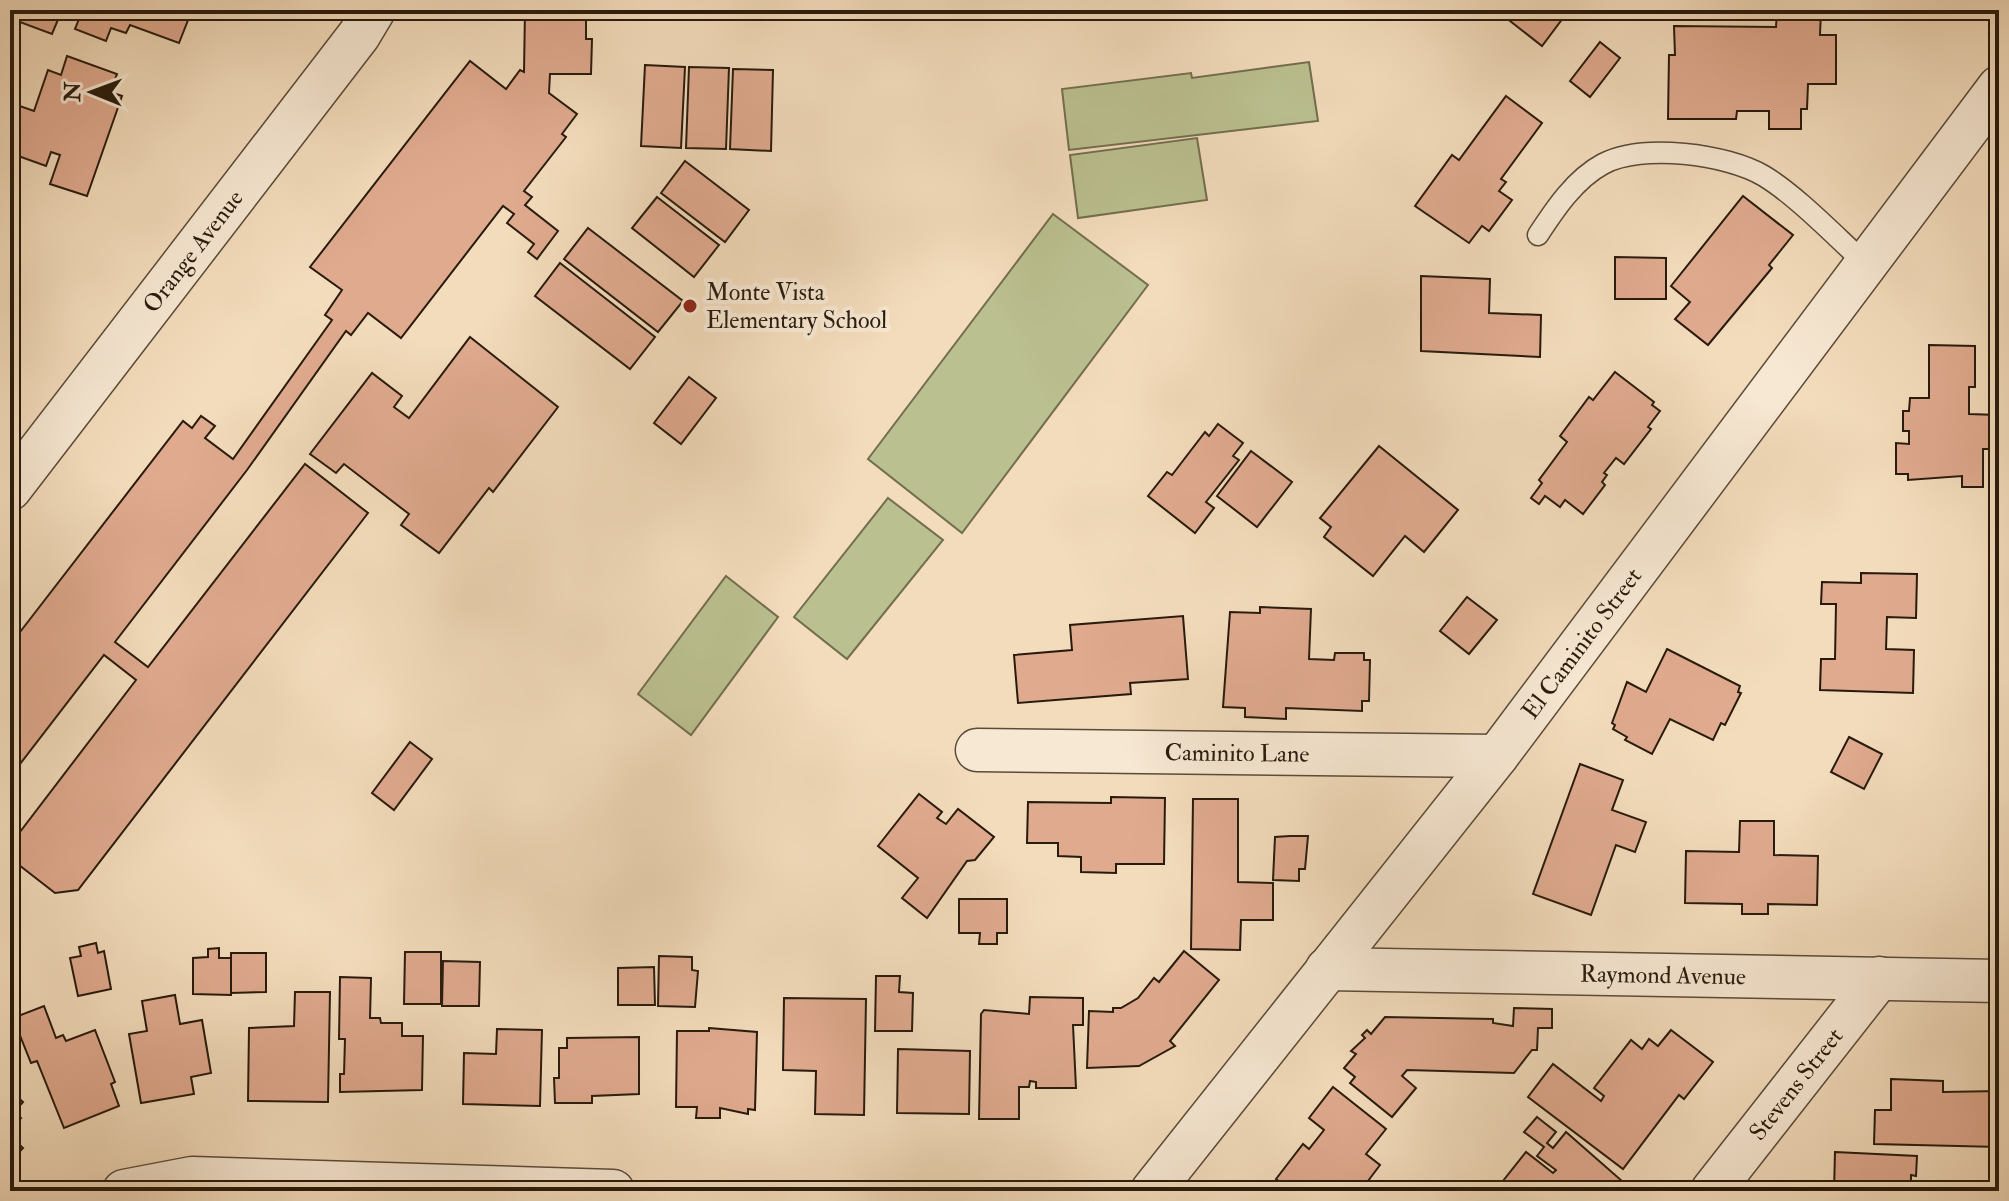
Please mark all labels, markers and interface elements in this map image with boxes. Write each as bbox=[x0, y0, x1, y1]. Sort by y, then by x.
north arrow bbox=[52, 52, 132, 132]
text: N bbox=[59, 81, 87, 103]
street label: Orange Avenue bbox=[136, 183, 250, 319]
place label: Monte Vista Elementary School bbox=[706, 277, 887, 336]
marker: Monte Vista Elementary School bbox=[681, 297, 699, 315]
street label: El Caminito Street bbox=[1515, 561, 1649, 725]
street label: Caminito Lane bbox=[1164, 737, 1310, 769]
street label: Raymond Avenue bbox=[1580, 958, 1746, 992]
street label: Stevens Street bbox=[1742, 1021, 1850, 1147]

